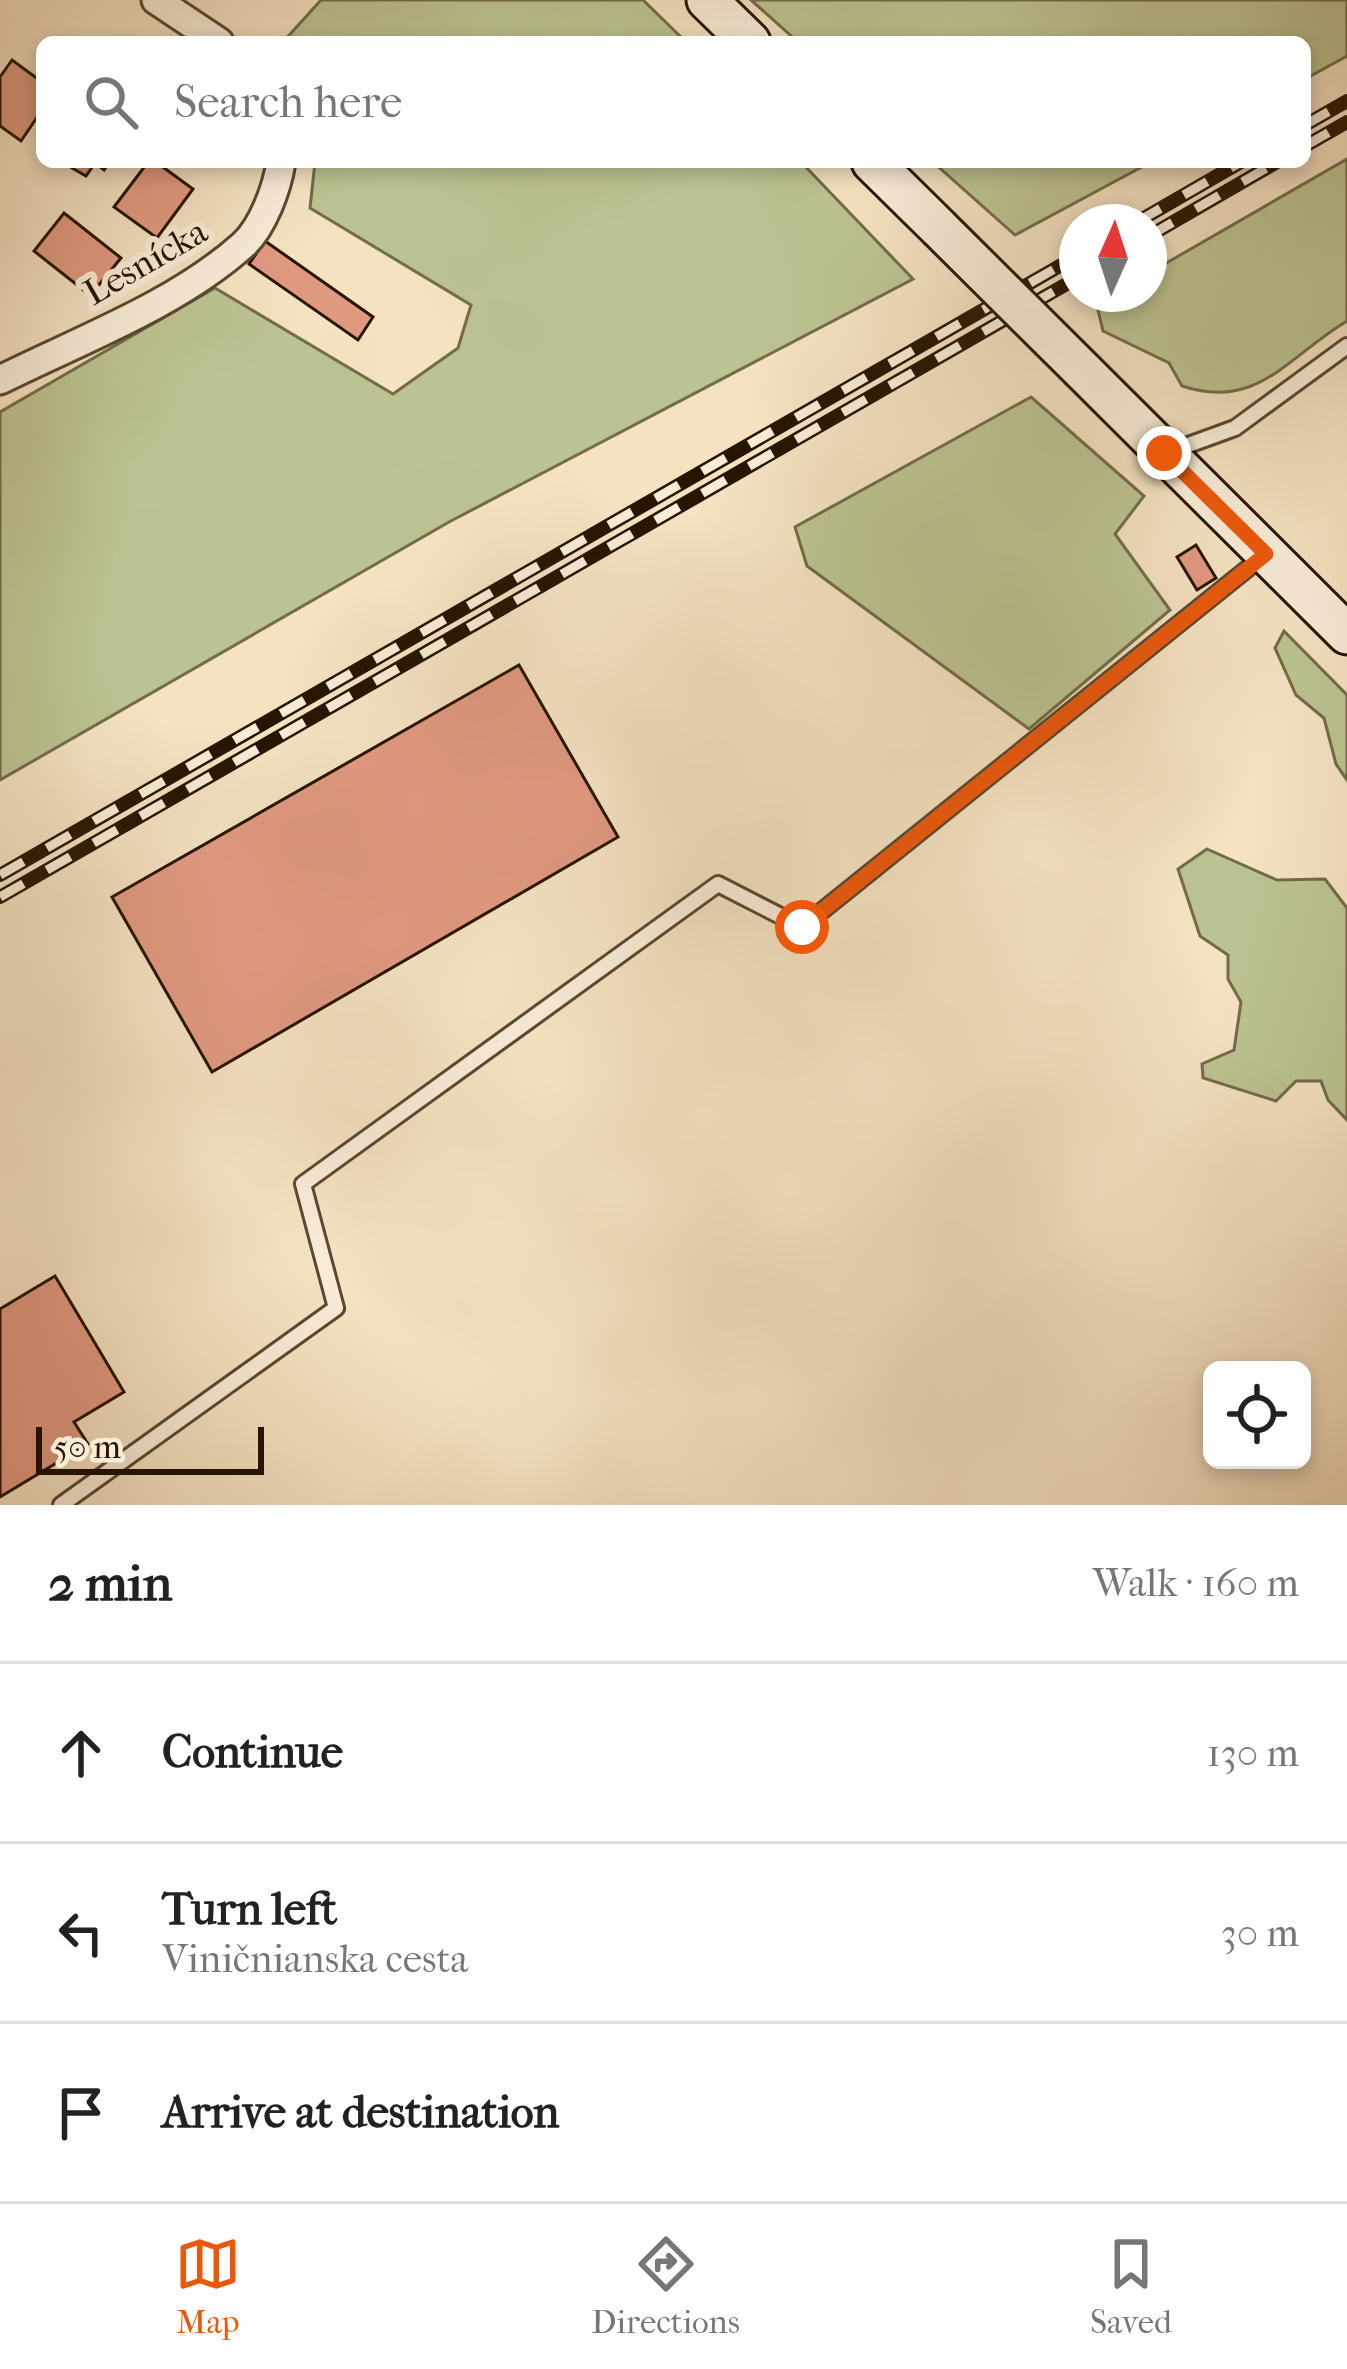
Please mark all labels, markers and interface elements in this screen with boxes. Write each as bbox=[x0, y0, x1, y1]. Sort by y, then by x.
search box bbox=[36, 36, 1311, 168]
icon: search bbox=[78, 69, 144, 135]
text: Search here bbox=[174, 76, 402, 129]
north arrow bbox=[1059, 204, 1167, 312]
street label: Lesnícka bbox=[76, 210, 215, 314]
route end bbox=[1137, 426, 1191, 480]
route start bbox=[775, 900, 829, 954]
map controls bbox=[1203, 1361, 1311, 1469]
button: locate bbox=[1203, 1361, 1311, 1469]
scale bar bbox=[36, 1421, 264, 1474]
text: 50 m bbox=[54, 1428, 121, 1467]
text: 2 min bbox=[48, 1553, 172, 1613]
text: Walk · 160 m bbox=[1093, 1560, 1299, 1606]
icon: ahead bbox=[48, 1720, 114, 1786]
text: Continue bbox=[162, 1726, 343, 1779]
text: 130 m bbox=[1207, 1730, 1299, 1776]
text: Turn left bbox=[162, 1883, 337, 1936]
icon: left bbox=[48, 1900, 114, 1966]
text: 30 m bbox=[1221, 1910, 1299, 1956]
text: Viničnianska cesta bbox=[162, 1936, 468, 1982]
icon: arrive bbox=[48, 2080, 114, 2146]
text: Arrive at destination bbox=[162, 2086, 559, 2139]
tab: Map bbox=[175, 2231, 241, 2342]
tab: Directions bbox=[591, 2231, 740, 2342]
tab: Saved bbox=[1090, 2231, 1172, 2342]

